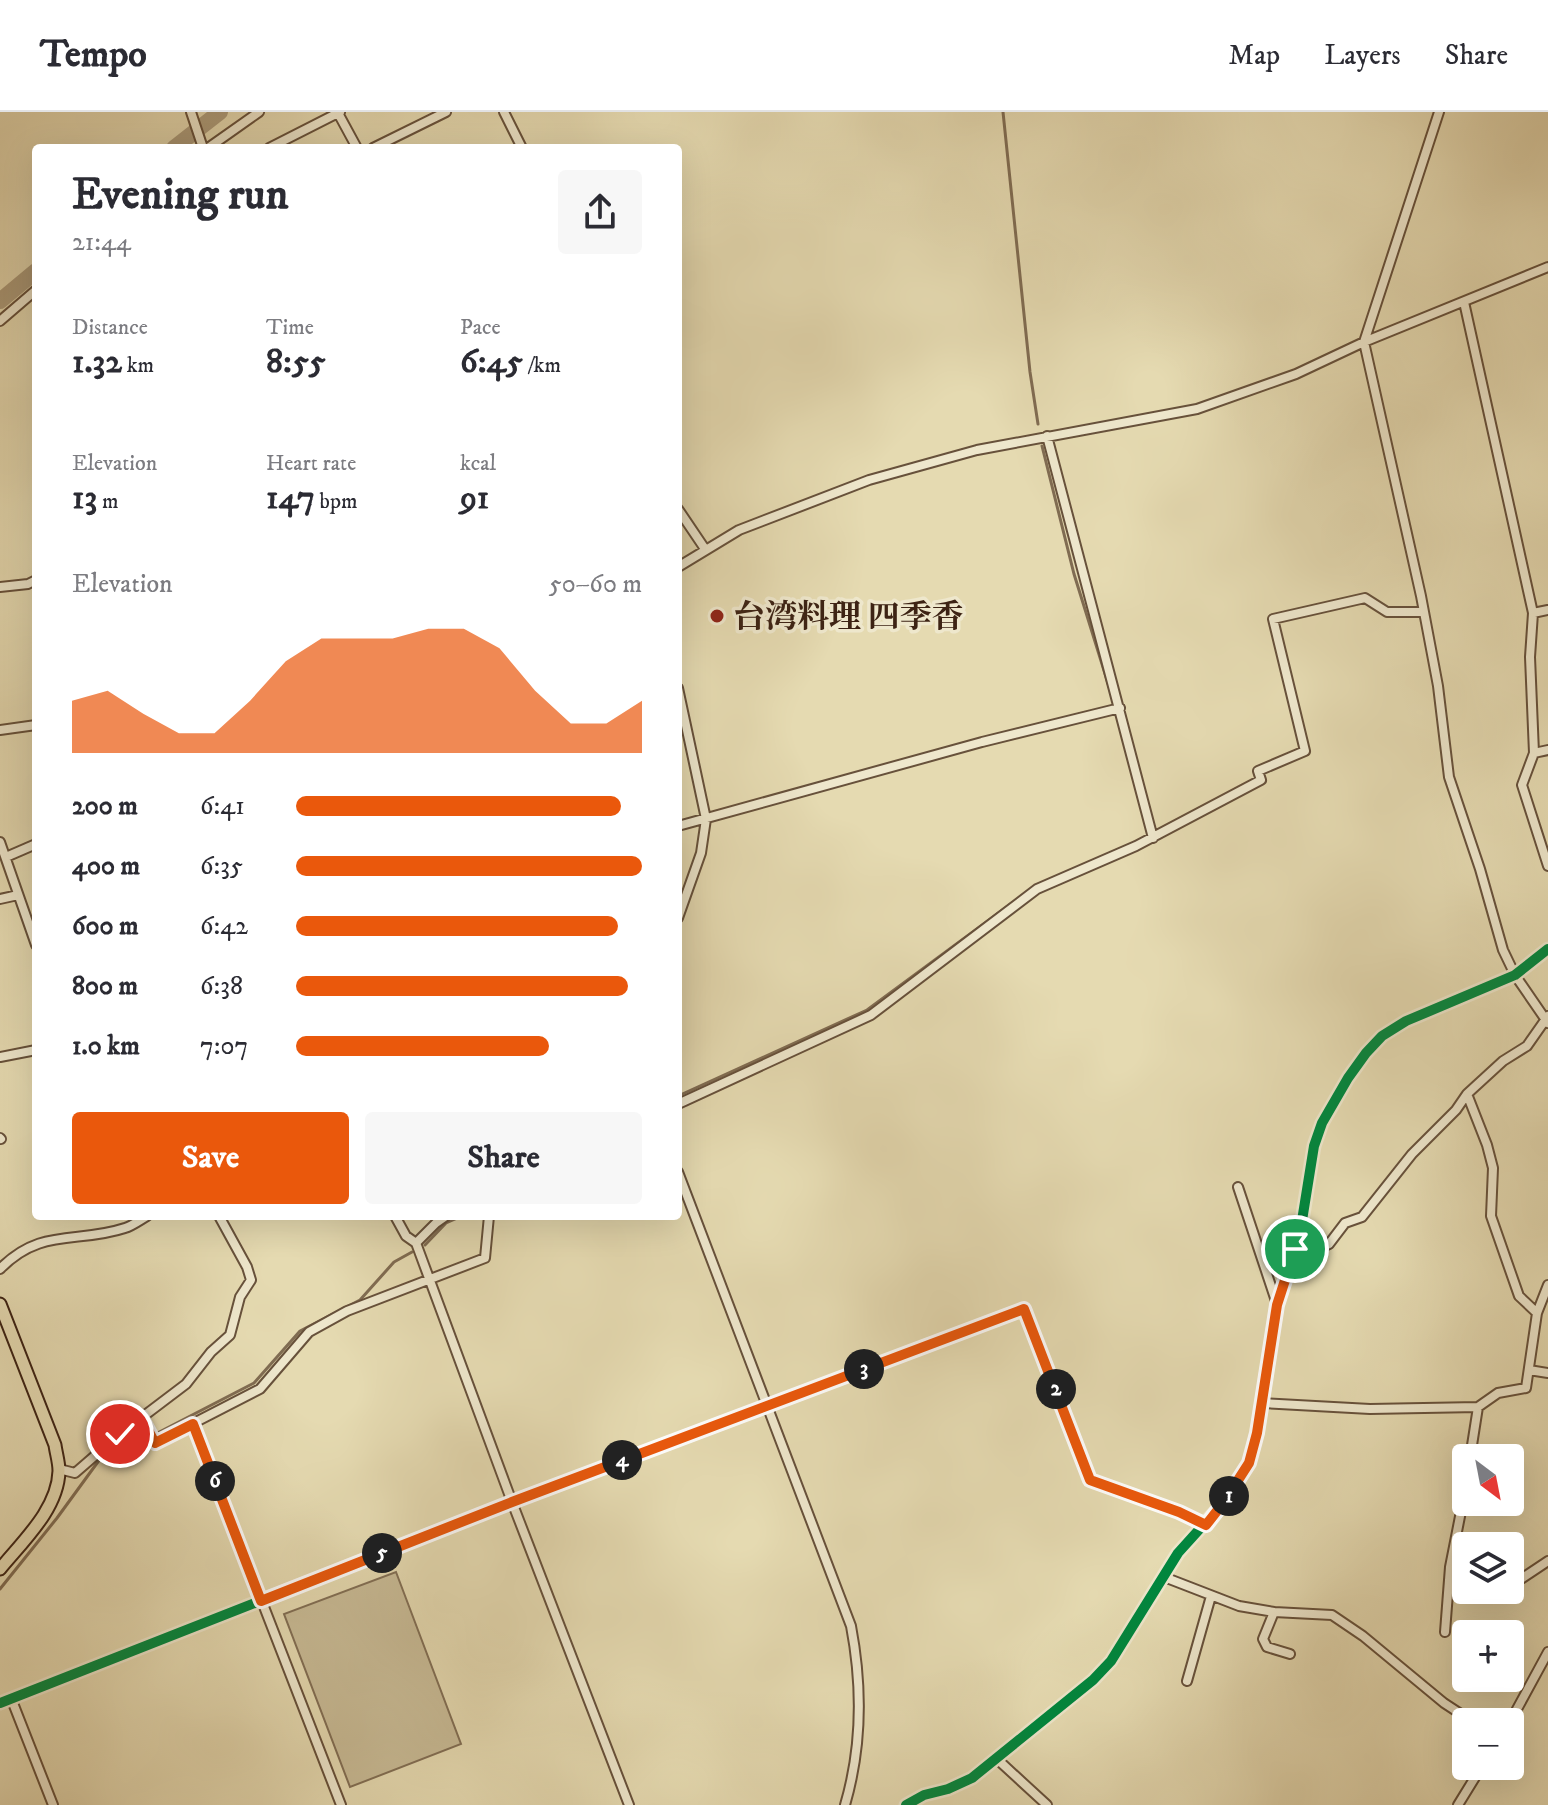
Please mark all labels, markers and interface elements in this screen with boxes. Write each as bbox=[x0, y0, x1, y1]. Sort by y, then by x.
text: Tempo bbox=[40, 31, 147, 79]
text: Map bbox=[1229, 38, 1280, 73]
text: Layers bbox=[1324, 38, 1401, 73]
text: Share bbox=[1445, 38, 1508, 73]
text: Evening run bbox=[72, 168, 289, 223]
button: share bbox=[558, 170, 642, 254]
text: 21:44 bbox=[72, 226, 131, 259]
text: Distance bbox=[72, 314, 148, 341]
text: Time bbox=[266, 314, 314, 341]
text: Pace bbox=[460, 314, 501, 341]
text: 1.32 bbox=[72, 341, 122, 383]
text: 8:55 bbox=[266, 341, 326, 383]
text: 6:45 bbox=[460, 341, 523, 383]
text: km bbox=[122, 352, 154, 379]
text: /km bbox=[523, 352, 561, 379]
text: Elevation bbox=[72, 450, 157, 477]
text: Heart rate bbox=[266, 450, 356, 477]
text: kcal bbox=[460, 450, 496, 477]
text: 13 bbox=[72, 477, 97, 519]
text: 147 bbox=[266, 477, 315, 519]
text: 91 bbox=[460, 477, 489, 519]
text: m bbox=[97, 488, 118, 515]
text: bpm bbox=[315, 488, 357, 515]
text: Elevation bbox=[72, 568, 173, 601]
text: 50–60 m bbox=[549, 568, 642, 601]
place label: 台湾料理 四季香 bbox=[733, 598, 964, 638]
marker: 台湾料理 四季香 bbox=[708, 607, 726, 625]
text: 200 m bbox=[72, 790, 138, 823]
text: 6:41 bbox=[200, 790, 245, 823]
text: 400 m bbox=[72, 850, 140, 883]
text: 6:35 bbox=[200, 850, 243, 883]
text: 600 m bbox=[72, 910, 139, 943]
text: 6:42 bbox=[200, 910, 248, 943]
text: 800 m bbox=[72, 970, 138, 1003]
text: 6:38 bbox=[200, 970, 243, 1003]
text: 1.0 km bbox=[72, 1030, 140, 1063]
text: 7:07 bbox=[200, 1030, 248, 1063]
button: Save bbox=[72, 1112, 349, 1204]
button: Share bbox=[365, 1112, 642, 1204]
pin bbox=[1261, 1215, 1329, 1283]
icon: arrive bbox=[1273, 1227, 1317, 1271]
pin: 3 bbox=[844, 1349, 884, 1389]
text: 3 bbox=[860, 1355, 868, 1382]
pin: 2 bbox=[1036, 1369, 1076, 1409]
text: 2 bbox=[1051, 1375, 1061, 1402]
pin bbox=[86, 1400, 154, 1468]
icon: check bbox=[98, 1412, 142, 1456]
pin: 4 bbox=[602, 1440, 642, 1480]
north arrow bbox=[1452, 1444, 1524, 1516]
map controls bbox=[1452, 1444, 1524, 1780]
text: 4 bbox=[616, 1446, 628, 1473]
pin: 6 bbox=[195, 1461, 235, 1501]
text: 6 bbox=[209, 1467, 221, 1494]
pin: 1 bbox=[1209, 1476, 1249, 1516]
text: 1 bbox=[1225, 1482, 1233, 1509]
button: layers bbox=[1452, 1532, 1524, 1604]
pin: 5 bbox=[362, 1533, 402, 1573]
text: 5 bbox=[377, 1539, 387, 1566]
button: + bbox=[1452, 1620, 1524, 1692]
button: − bbox=[1452, 1708, 1524, 1780]

